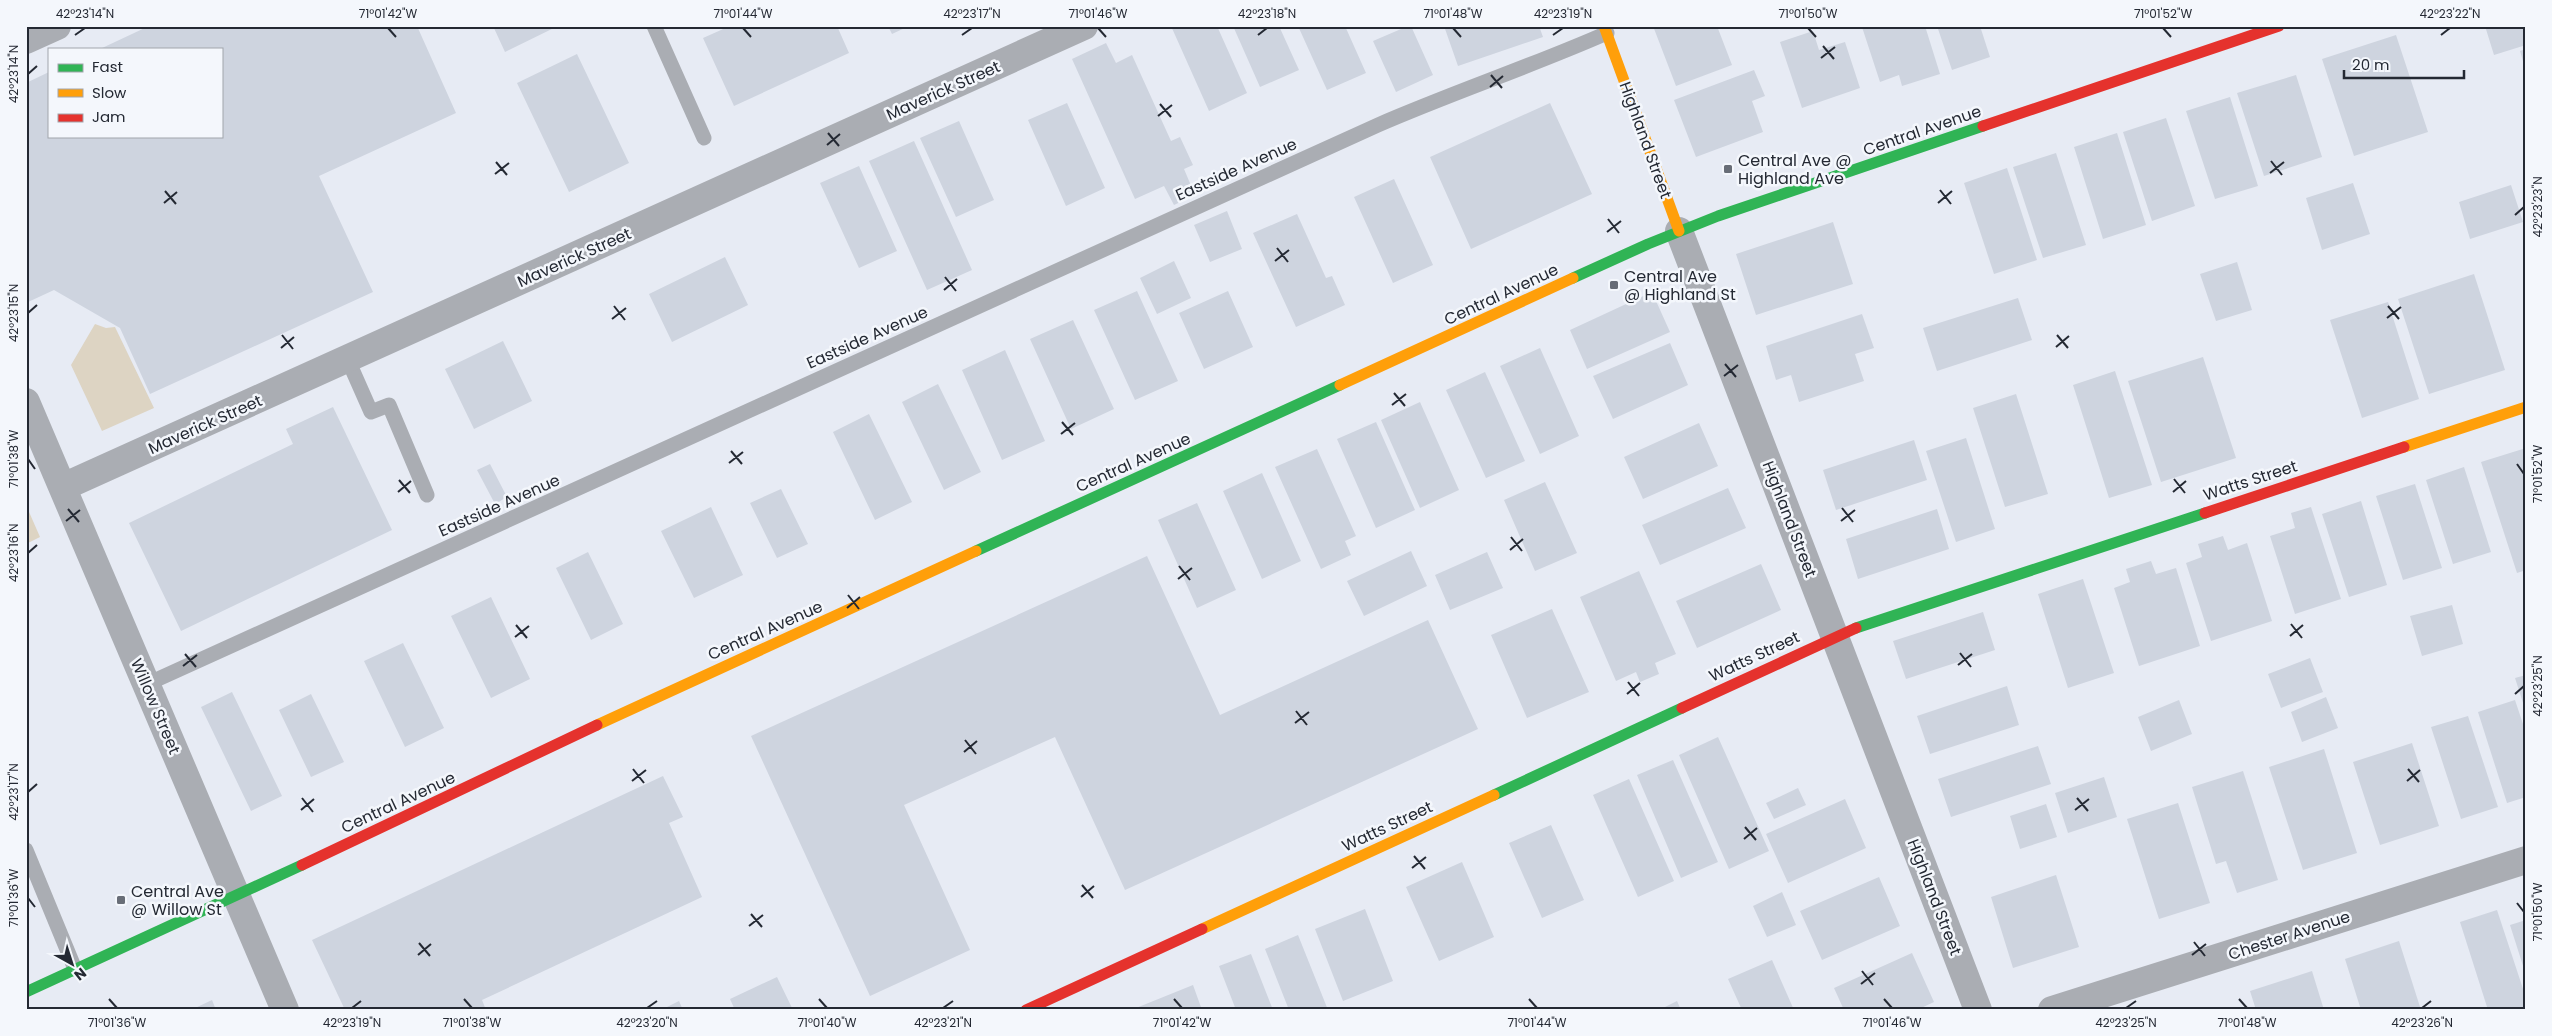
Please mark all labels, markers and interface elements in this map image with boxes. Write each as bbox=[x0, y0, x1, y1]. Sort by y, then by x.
text: 42°23'14"N bbox=[56, 5, 114, 22]
text: 71°01'42"W bbox=[359, 5, 417, 22]
text: 71°01'44"W bbox=[714, 5, 773, 22]
text: 42°23'17"N bbox=[943, 5, 1001, 22]
text: 71°01'46"W bbox=[1069, 5, 1128, 22]
text: 42°23'18"N bbox=[1238, 5, 1296, 22]
text: 71°01'48"W bbox=[1424, 5, 1483, 22]
text: 42°23'19"N bbox=[1534, 5, 1592, 22]
text: 71°01'50"W bbox=[1779, 5, 1838, 22]
text: 71°01'52"W bbox=[2134, 5, 2192, 22]
text: 42°23'22"N bbox=[2420, 5, 2481, 22]
text: 42°23'14"N bbox=[5, 45, 22, 103]
legend bbox=[48, 48, 222, 138]
scale bar bbox=[2344, 48, 2464, 80]
text: 20 m bbox=[2352, 54, 2390, 75]
street label: Maverick Street bbox=[883, 55, 1004, 126]
text: Fast bbox=[92, 56, 123, 77]
street label: Highland Street bbox=[1614, 78, 1677, 202]
text: Slow bbox=[92, 82, 127, 103]
street label: Central Avenue bbox=[1860, 99, 1984, 161]
text: Jam bbox=[92, 106, 126, 127]
street label: Eastside Avenue bbox=[1172, 132, 1301, 207]
place label: Central Ave @ Highland Ave bbox=[1738, 149, 1852, 190]
marker: Central Ave @ Highland Ave bbox=[1722, 163, 1734, 175]
text: 42°23'23"N bbox=[2529, 176, 2546, 238]
street label: Maverick Street bbox=[514, 222, 635, 293]
street label: Central Avenue bbox=[1440, 258, 1562, 331]
place label: Central Ave @ Highland St bbox=[1624, 265, 1736, 306]
marker: Central Ave @ Highland St bbox=[1608, 279, 1620, 291]
text: 42°23'15"N bbox=[5, 284, 22, 342]
street label: Eastside Avenue bbox=[803, 300, 932, 375]
street label: Maverick Street bbox=[145, 389, 266, 460]
street label: Central Avenue bbox=[1072, 427, 1194, 498]
text: 71°01'38"W bbox=[5, 429, 22, 488]
text: 71°01'52"W bbox=[2529, 445, 2546, 503]
street label: Watts Street bbox=[2200, 454, 2300, 506]
street label: Highland Street bbox=[1757, 458, 1822, 581]
street label: Eastside Avenue bbox=[435, 468, 564, 543]
text: 42°23'16"N bbox=[5, 524, 22, 582]
street label: Central Avenue bbox=[704, 595, 826, 666]
street label: Watts Street bbox=[1705, 625, 1803, 687]
street label: Willow Street bbox=[125, 655, 186, 758]
text: 42°23'25"N bbox=[2529, 655, 2546, 717]
text: 42°23'17"N bbox=[5, 763, 22, 821]
street label: Central Avenue bbox=[337, 766, 459, 839]
street label: Watts Street bbox=[1338, 795, 1436, 857]
street label: Highland Street bbox=[1902, 836, 1967, 959]
text: 71°01'36"W bbox=[5, 868, 22, 927]
place label: Central Ave @ Willow St bbox=[131, 880, 224, 921]
text: 71°01'50"W bbox=[2529, 882, 2546, 941]
marker: Central Ave @ Willow St bbox=[115, 894, 127, 906]
street label: Chester Avenue bbox=[2225, 905, 2353, 966]
north arrow bbox=[48, 938, 98, 988]
text: N bbox=[70, 963, 91, 985]
text: 71°01'36"W bbox=[88, 1014, 147, 1031]
text: 42°23'19"N bbox=[323, 1014, 381, 1031]
text: 71°01'38"W bbox=[443, 1014, 502, 1031]
text: 42°23'20"N bbox=[616, 1014, 678, 1031]
text: 71°01'40"W bbox=[798, 1014, 857, 1031]
text: 42°23'21"N bbox=[914, 1014, 972, 1031]
text: 71°01'42"W bbox=[1153, 1014, 1211, 1031]
text: 71°01'44"W bbox=[1508, 1014, 1567, 1031]
text: 71°01'46"W bbox=[1863, 1014, 1922, 1031]
text: 42°23'25"N bbox=[2095, 1014, 2157, 1031]
text: 71°01'48"W bbox=[2218, 1014, 2277, 1031]
text: 42°23'26"N bbox=[2391, 1014, 2453, 1031]

